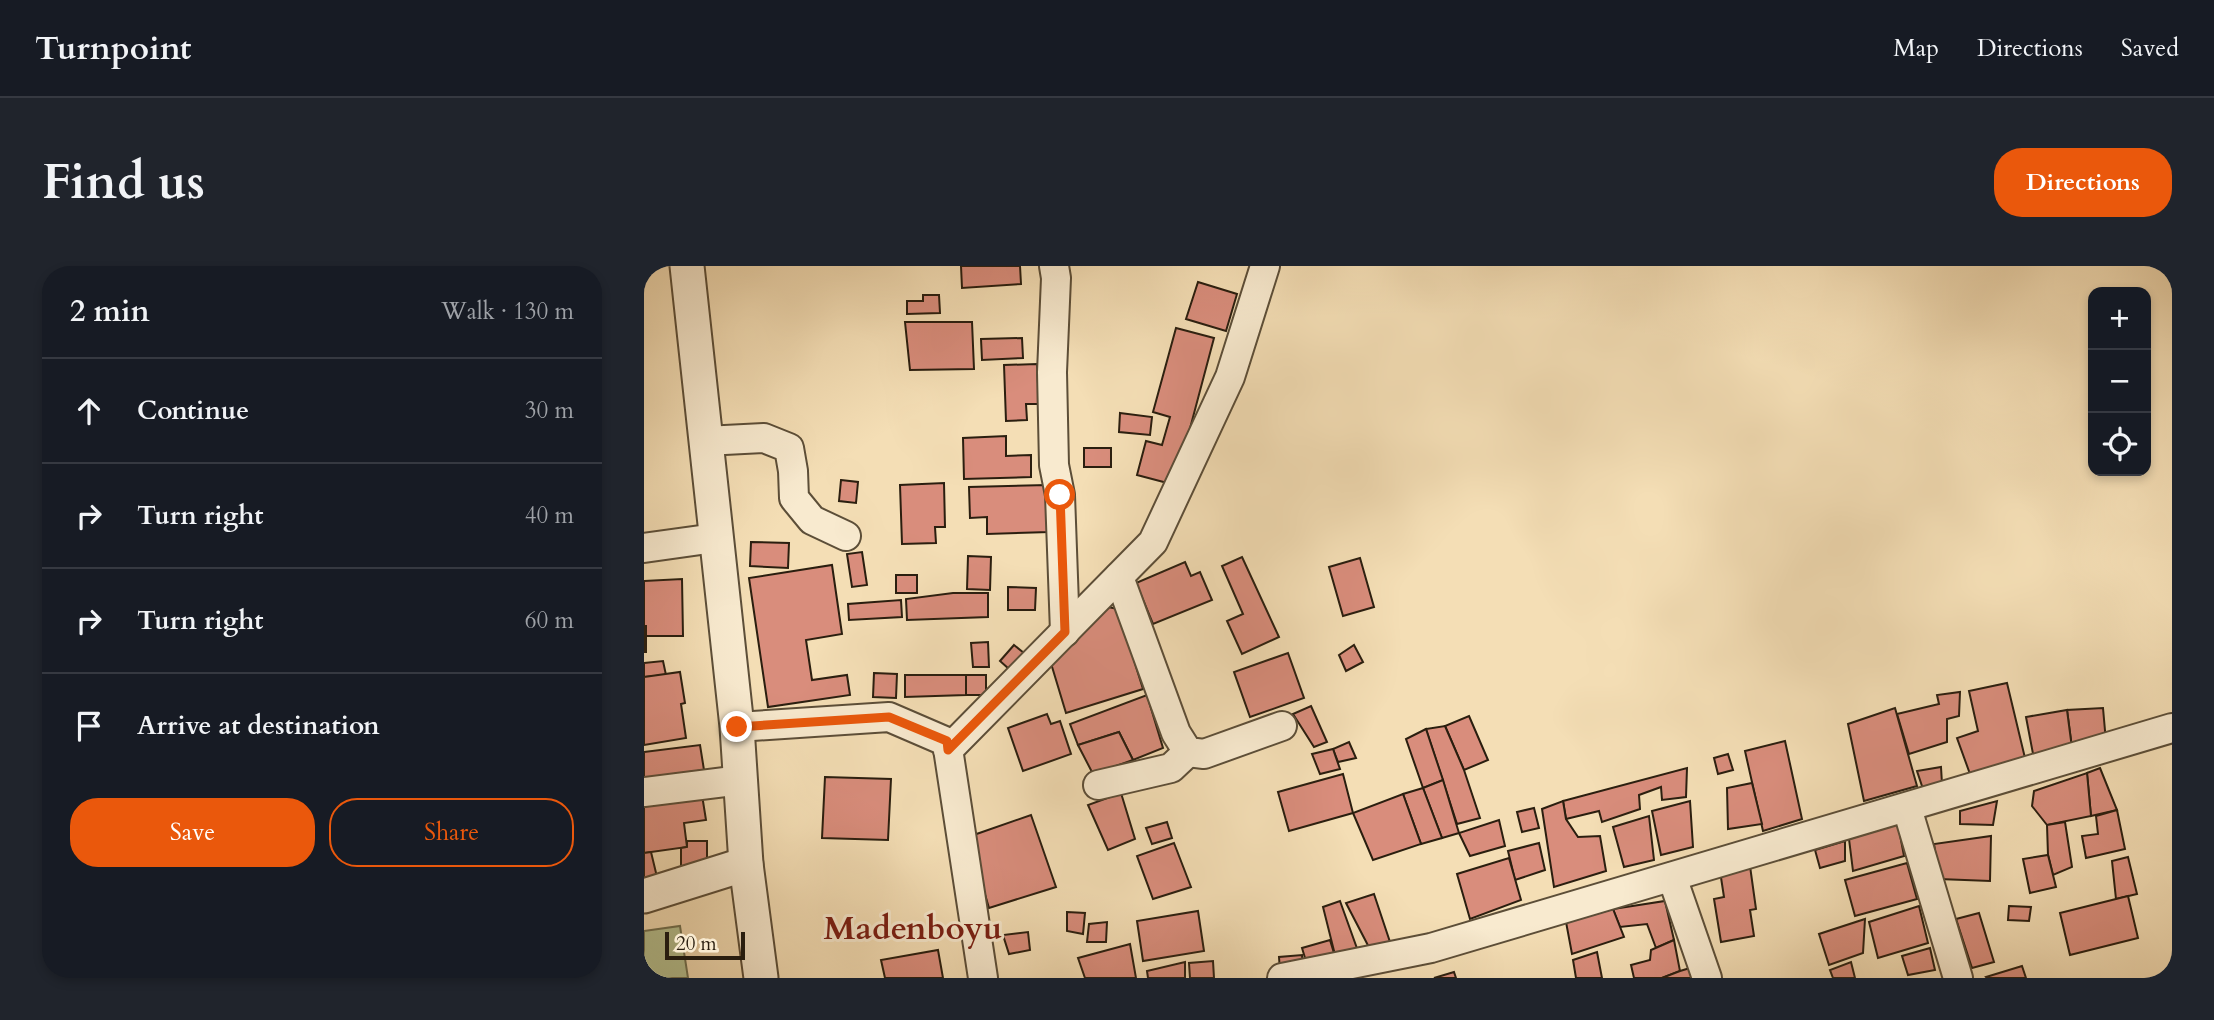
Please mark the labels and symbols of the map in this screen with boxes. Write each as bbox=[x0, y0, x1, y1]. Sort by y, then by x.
route start bbox=[1044, 479, 1075, 510]
route end bbox=[721, 711, 752, 742]
district label: Madenboyu bbox=[824, 906, 1002, 951]
scale bar bbox=[665, 929, 746, 961]

